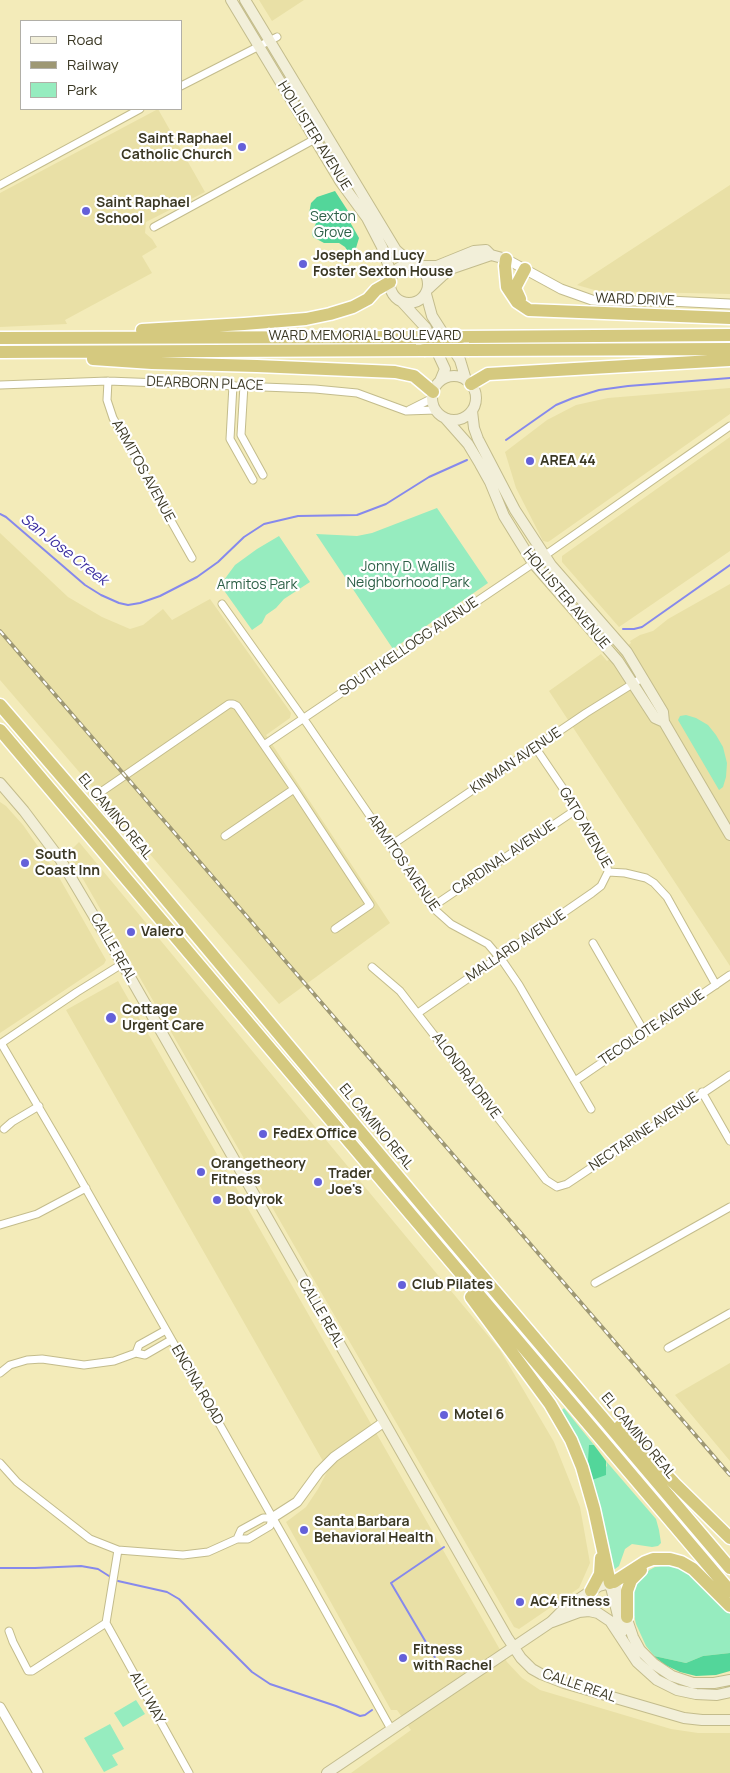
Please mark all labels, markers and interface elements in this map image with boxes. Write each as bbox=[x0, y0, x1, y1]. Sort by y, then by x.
legend bbox=[20, 20, 182, 110]
text: Road bbox=[67, 29, 103, 50]
text: Railway bbox=[67, 54, 119, 75]
street label: HOLLISTER AVENUE bbox=[274, 78, 354, 194]
text: Park bbox=[67, 79, 97, 100]
place label: Saint Raphael Catholic Church bbox=[121, 131, 232, 164]
marker: Saint Raphael Catholic Church bbox=[236, 141, 248, 153]
place label: Saint Raphael School bbox=[96, 195, 190, 228]
marker: Saint Raphael School bbox=[80, 205, 92, 217]
park label: Sexton Grove bbox=[310, 209, 356, 242]
place label: Joseph and Lucy Foster Sexton House bbox=[313, 248, 453, 280]
marker: Joseph and Lucy Foster Sexton House bbox=[297, 258, 309, 270]
street label: WARD DRIVE bbox=[595, 290, 675, 310]
street label: WARD MEMORIAL BOULEVARD bbox=[269, 328, 461, 344]
street label: DEARBORN PLACE bbox=[146, 374, 264, 394]
street label: ARMITOS AVENUE bbox=[108, 417, 178, 525]
place label: AREA 44 bbox=[540, 453, 596, 469]
marker: AREA 44 bbox=[524, 455, 536, 467]
water label: San Jose Creek bbox=[17, 510, 111, 590]
street label: HOLLISTER AVENUE bbox=[519, 546, 613, 652]
park label: Jonny D. Wallis Neighborhood Park bbox=[346, 559, 470, 592]
park label: Armitos Park bbox=[217, 577, 297, 593]
street label: SOUTH KELLOGG AVENUE bbox=[336, 594, 482, 700]
street label: KINMAN AVENUE bbox=[467, 724, 565, 798]
street label: EL CAMINO REAL bbox=[74, 771, 156, 863]
street label: GATO AVENUE bbox=[555, 785, 615, 871]
street label: ARMITOS AVENUE bbox=[363, 811, 443, 915]
street label: CARDINAL AVENUE bbox=[449, 817, 559, 899]
place label: South Coast Inn bbox=[35, 847, 100, 880]
marker: South Coast Inn bbox=[19, 857, 31, 869]
street label: MALLARD AVENUE bbox=[463, 906, 569, 986]
street label: CALLE REAL bbox=[87, 911, 139, 985]
place label: Valero bbox=[141, 924, 184, 940]
marker: Valero bbox=[125, 926, 137, 938]
street label: TECOLOTE AVENUE bbox=[596, 986, 708, 1070]
place label: Cottage Urgent Care bbox=[122, 1002, 204, 1034]
marker: Cottage Urgent Care bbox=[104, 1011, 118, 1025]
street label: ALONDRA DRIVE bbox=[428, 1030, 504, 1122]
street label: EL CAMINO REAL bbox=[335, 1081, 417, 1173]
street label: NECTARINE AVENUE bbox=[586, 1089, 702, 1175]
place label: FedEx Office bbox=[273, 1126, 357, 1142]
marker: FedEx Office bbox=[257, 1128, 269, 1140]
place label: Orangetheory Fitness bbox=[211, 1156, 306, 1188]
marker: Orangetheory Fitness bbox=[195, 1166, 207, 1178]
place label: Trader Joe's bbox=[328, 1166, 372, 1198]
marker: Trader Joe's bbox=[312, 1176, 324, 1188]
place label: Bodyrok bbox=[227, 1192, 283, 1208]
marker: Bodyrok bbox=[211, 1194, 223, 1206]
street label: CALLE REAL bbox=[295, 1276, 347, 1350]
place label: Club Pilates bbox=[412, 1277, 493, 1293]
marker: Club Pilates bbox=[396, 1279, 408, 1291]
street label: ENCINA ROAD bbox=[167, 1342, 227, 1428]
street label: EL CAMINO REAL bbox=[597, 1390, 679, 1482]
place label: Motel 6 bbox=[454, 1407, 504, 1423]
marker: Motel 6 bbox=[438, 1409, 450, 1421]
place label: Santa Barbara Behavioral Health bbox=[314, 1514, 434, 1546]
marker: Santa Barbara Behavioral Health bbox=[298, 1524, 310, 1536]
place label: AC4 Fitness bbox=[530, 1594, 610, 1610]
marker: AC4 Fitness bbox=[514, 1596, 526, 1608]
place label: Fitness with Rachel bbox=[413, 1642, 492, 1674]
marker: Fitness with Rachel bbox=[397, 1652, 409, 1664]
street label: CALLE REAL bbox=[540, 1666, 618, 1706]
street label: ALLI WAY bbox=[126, 1669, 168, 1727]

